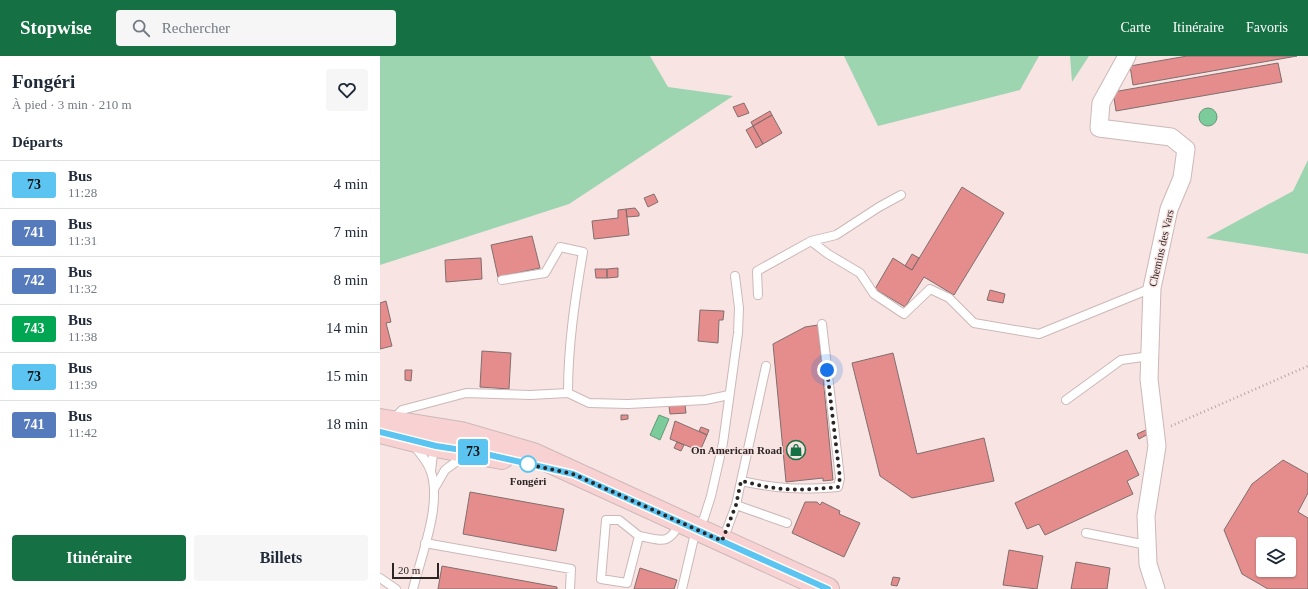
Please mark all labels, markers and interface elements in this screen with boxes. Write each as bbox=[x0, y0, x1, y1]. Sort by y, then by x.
search box bbox=[116, 10, 396, 46]
text: Stopwise bbox=[20, 17, 92, 38]
icon: search bbox=[130, 17, 152, 39]
text: Rechercher bbox=[162, 20, 230, 36]
text: Carte bbox=[1120, 20, 1151, 35]
text: Itinéraire bbox=[1173, 20, 1224, 35]
text: Favoris bbox=[1246, 20, 1288, 35]
button: heart bbox=[326, 69, 368, 111]
text: Fongéri bbox=[12, 71, 75, 92]
text: À pied · 3 min · 210 m bbox=[12, 97, 132, 112]
text: Départs bbox=[12, 134, 63, 150]
text: Bus bbox=[68, 168, 92, 184]
text: 4 min bbox=[333, 176, 368, 192]
text: 73 bbox=[27, 177, 41, 192]
text: 11:28 bbox=[68, 185, 97, 200]
street label: Chemins des Vars bbox=[1146, 208, 1176, 288]
text: Bus bbox=[68, 216, 92, 232]
text: 7 min bbox=[333, 224, 368, 240]
text: 741 bbox=[24, 225, 45, 240]
text: 11:31 bbox=[68, 233, 97, 248]
text: Bus bbox=[68, 264, 92, 280]
text: 8 min bbox=[333, 272, 368, 288]
text: 742 bbox=[24, 273, 45, 288]
text: 11:32 bbox=[68, 281, 97, 296]
text: Bus bbox=[68, 312, 92, 328]
text: 14 min bbox=[326, 320, 368, 336]
text: 743 bbox=[24, 321, 45, 336]
text: 11:38 bbox=[68, 329, 97, 344]
text: Bus bbox=[68, 360, 92, 376]
your location bbox=[817, 360, 837, 380]
text: 15 min bbox=[326, 368, 368, 384]
text: 73 bbox=[27, 369, 41, 384]
text: 11:39 bbox=[68, 377, 97, 392]
text: Bus bbox=[68, 408, 92, 424]
text: 18 min bbox=[326, 416, 368, 432]
text: 741 bbox=[24, 417, 45, 432]
text: 11:42 bbox=[68, 425, 97, 440]
line badge: 73 bbox=[455, 439, 491, 465]
shop icon: On American Road bbox=[785, 439, 807, 461]
text: 73 bbox=[466, 444, 480, 459]
place label: On American Road bbox=[691, 444, 782, 456]
marker: Fongéri bbox=[519, 455, 537, 473]
place label: Fongéri bbox=[510, 475, 546, 487]
button: Itinéraire bbox=[12, 535, 186, 581]
button: Billets bbox=[194, 535, 368, 581]
map controls bbox=[1256, 537, 1296, 577]
button: layers bbox=[1256, 537, 1296, 577]
scale bar bbox=[392, 561, 439, 580]
text: 20 m bbox=[398, 564, 420, 576]

